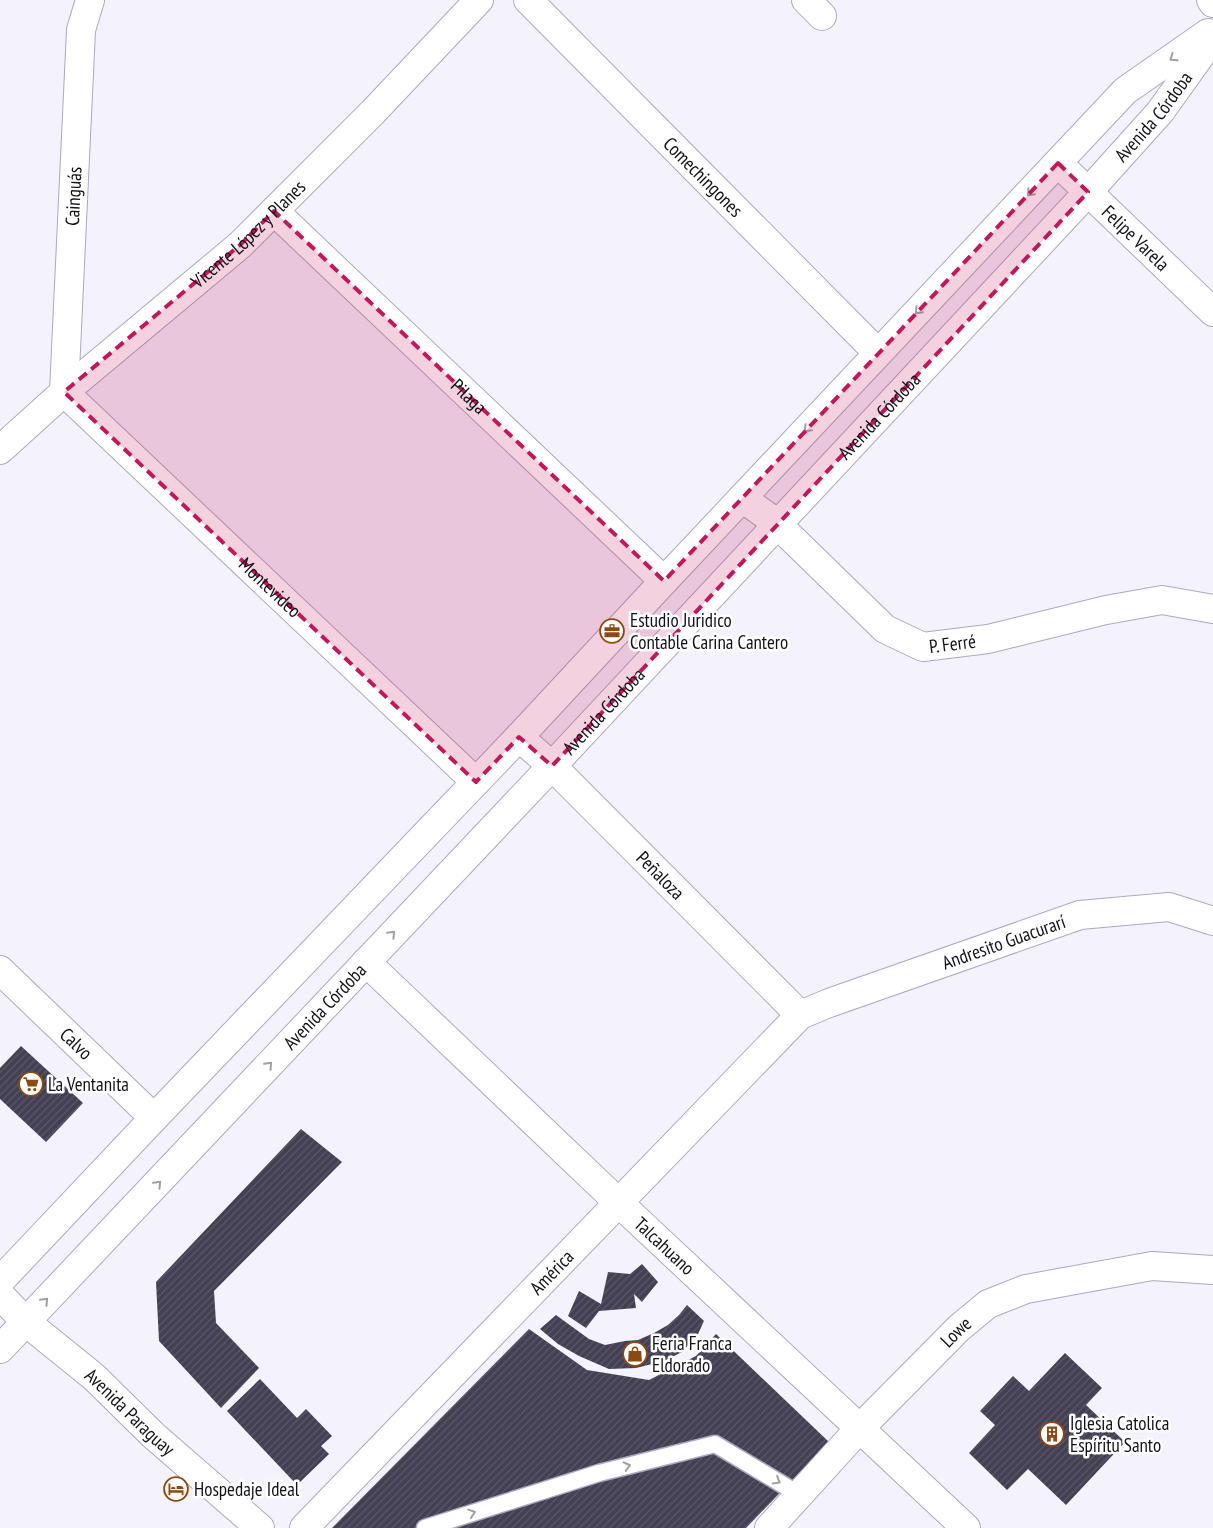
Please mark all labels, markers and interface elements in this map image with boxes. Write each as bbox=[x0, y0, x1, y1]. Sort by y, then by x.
one-way arrow bbox=[1170, 52, 1179, 60]
street label: Avenida Córdoba bbox=[1109, 67, 1197, 167]
street label: Comechingones bbox=[658, 132, 748, 222]
street label: Cainguás bbox=[60, 166, 87, 226]
street label: Vicente López y Planes bbox=[185, 175, 310, 294]
one-way arrow bbox=[1027, 187, 1036, 196]
street label: Felipe Varela bbox=[1097, 200, 1175, 276]
one-way arrow bbox=[915, 305, 924, 314]
street label: Avenida Córdoba bbox=[833, 367, 925, 464]
street label: Pilaga bbox=[446, 373, 492, 419]
one-way arrow bbox=[804, 423, 813, 432]
street label: Montevideo bbox=[234, 552, 306, 622]
place label: Estudio Juridico Contable Carina Cantero bbox=[630, 608, 788, 654]
office icon: Estudio Juridico Contable Carina Cantero bbox=[599, 618, 625, 644]
street label: P. Ferré bbox=[928, 629, 977, 658]
street label: Avenida Córdoba bbox=[557, 663, 650, 759]
street label: Peñaloza bbox=[632, 846, 690, 904]
street label: Andresito Guacurarí bbox=[939, 909, 1068, 974]
one-way arrow bbox=[386, 930, 395, 939]
street label: Avenida Córdoba bbox=[278, 958, 371, 1054]
street label: Calvo bbox=[55, 1022, 98, 1065]
one-way arrow bbox=[263, 1062, 272, 1071]
supermarket icon: La Ventanita bbox=[18, 1071, 44, 1097]
place label: La Ventanita bbox=[48, 1072, 129, 1096]
one-way arrow bbox=[152, 1180, 161, 1189]
street label: Talcahuano bbox=[629, 1212, 700, 1280]
street label: América bbox=[524, 1245, 578, 1299]
one-way arrow bbox=[39, 1298, 48, 1307]
street label: Lowe bbox=[935, 1311, 976, 1352]
place label: Feria Franca Eldorado bbox=[652, 1331, 732, 1377]
shop icon: Feria Franca Eldorado bbox=[622, 1341, 648, 1367]
street label: Avenida Paraguay bbox=[80, 1363, 181, 1461]
place label: Iglesia Catolica Espíritu Santo bbox=[1070, 1411, 1169, 1457]
building icon: Iglesia Catolica Espíritu Santo bbox=[1039, 1421, 1065, 1447]
one-way arrow bbox=[622, 1461, 631, 1472]
one-way arrow bbox=[771, 1474, 780, 1484]
hotel icon: Hospedaje Ideal bbox=[163, 1476, 189, 1502]
place label: Hospedaje Ideal bbox=[194, 1477, 300, 1501]
one-way arrow bbox=[467, 1509, 475, 1519]

